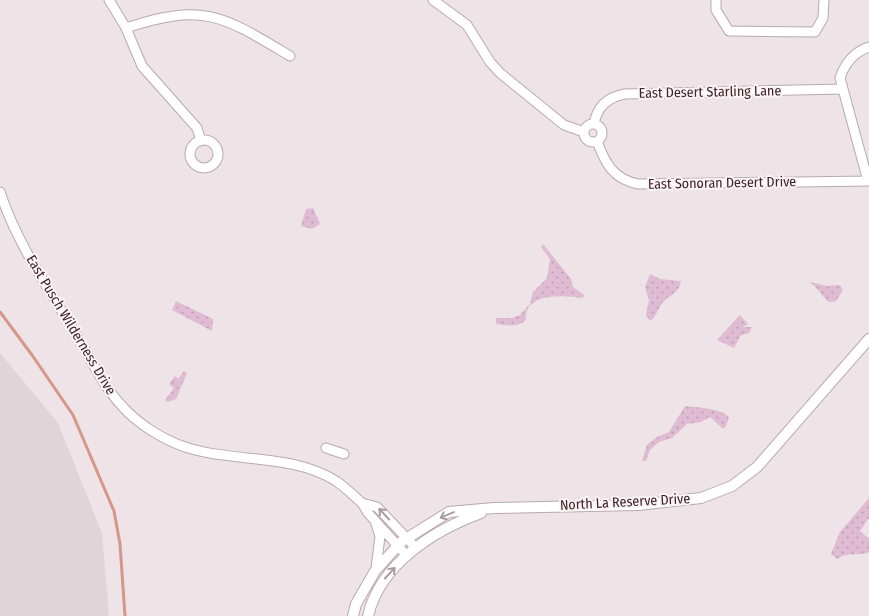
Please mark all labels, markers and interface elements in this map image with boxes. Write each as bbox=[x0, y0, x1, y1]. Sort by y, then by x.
street label: East Desert Starling Lane bbox=[639, 82, 782, 102]
street label: East Sonoran Desert Drive bbox=[648, 173, 796, 193]
street label: East Pusch Wilderness Drive bbox=[23, 252, 120, 398]
street label: North La Reserve Drive bbox=[559, 490, 691, 514]
one-way arrow bbox=[378, 507, 390, 520]
one-way arrow bbox=[440, 511, 455, 520]
one-way arrow bbox=[384, 567, 396, 580]

